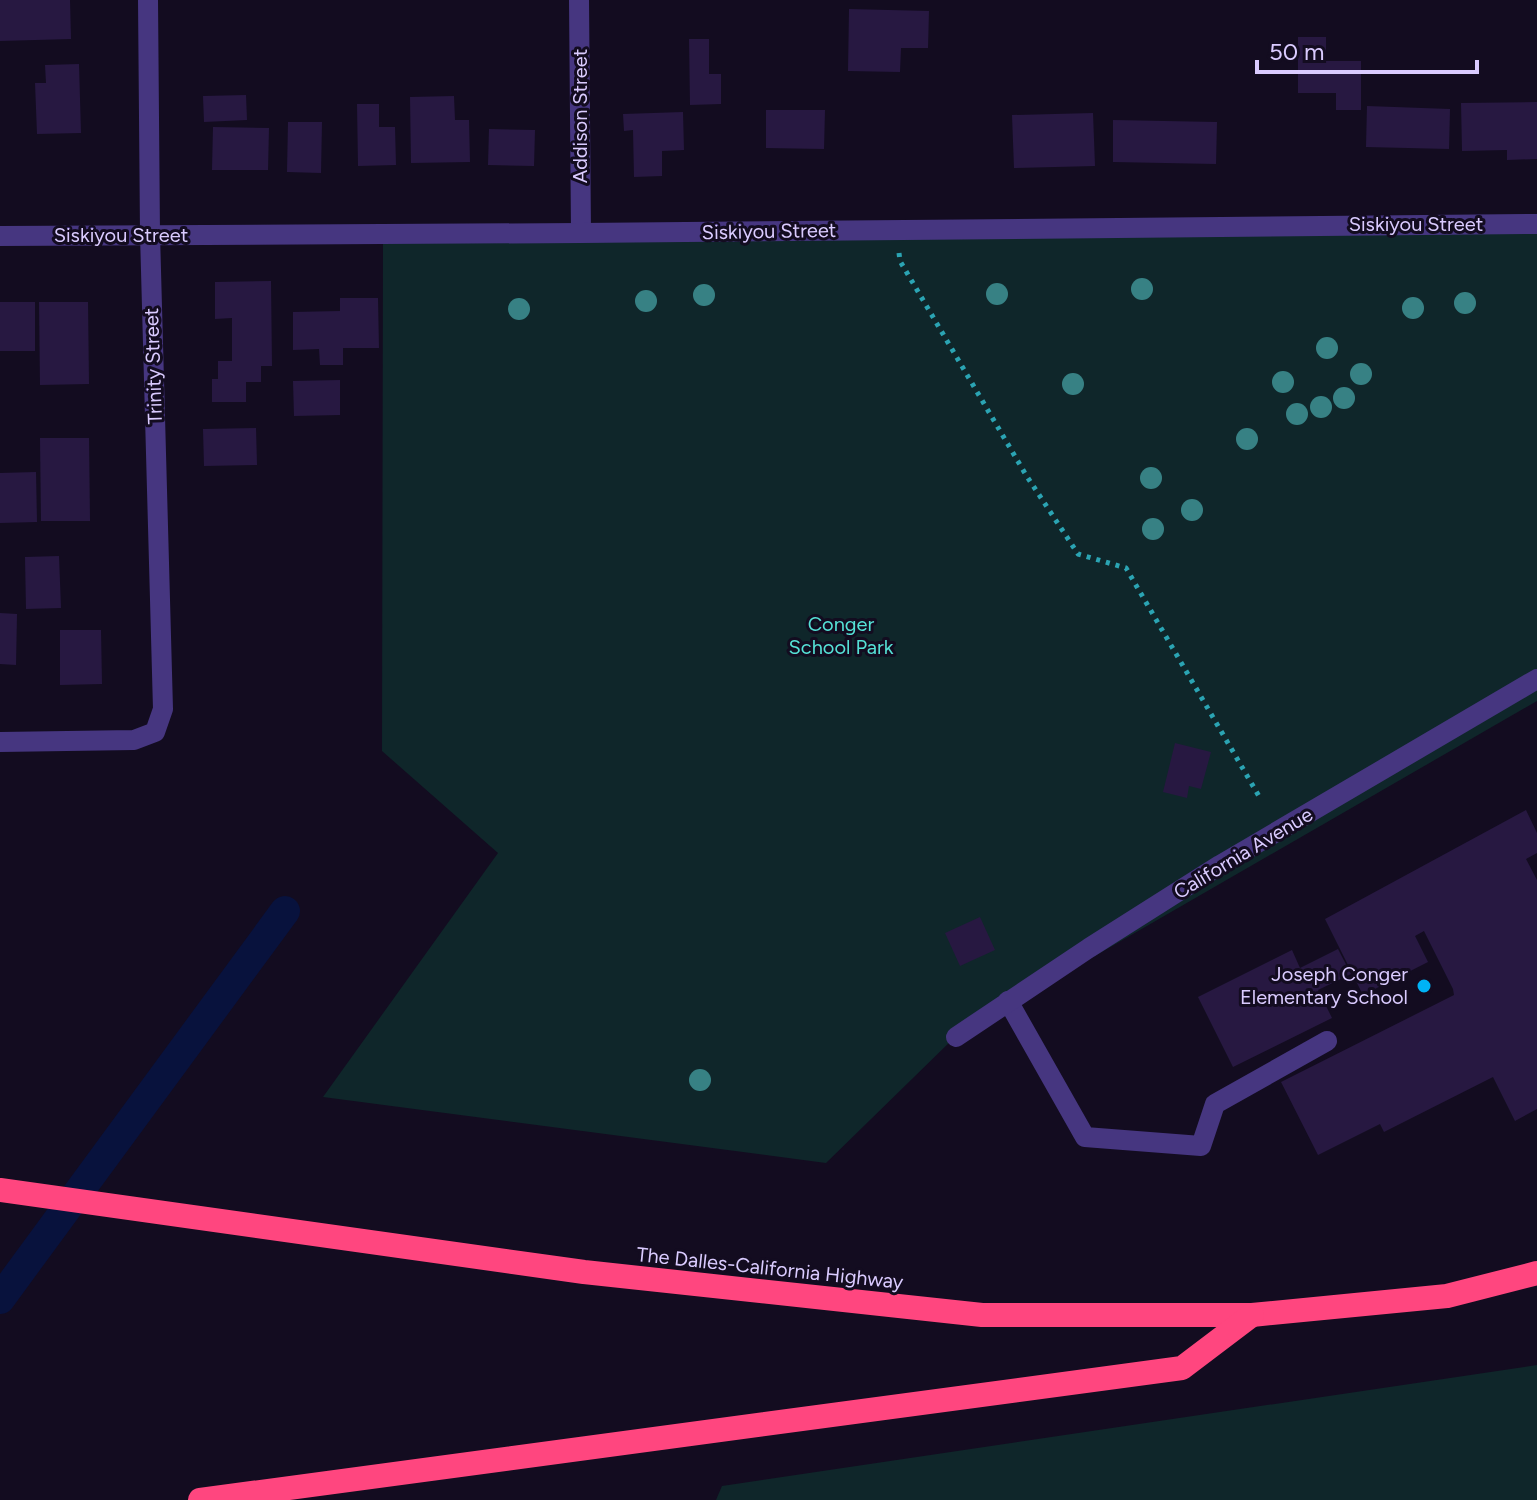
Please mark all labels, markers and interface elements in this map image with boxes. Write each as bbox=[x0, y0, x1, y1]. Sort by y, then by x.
scale bar bbox=[1257, 24, 1477, 74]
text: 50 m bbox=[1269, 37, 1325, 66]
street label: Addison Street bbox=[568, 49, 592, 183]
street label: Siskiyou Street bbox=[1349, 212, 1483, 236]
street label: Siskiyou Street bbox=[702, 218, 836, 244]
street label: Siskiyou Street bbox=[54, 223, 188, 247]
street label: Trinity Street bbox=[139, 307, 167, 425]
park label: Conger School Park bbox=[789, 612, 894, 659]
street label: California Avenue bbox=[1169, 802, 1317, 904]
place label: Joseph Conger Elementary School bbox=[1240, 962, 1408, 1009]
marker: Joseph Conger Elementary School bbox=[1415, 977, 1433, 995]
street label: The Dalles-California Highway bbox=[635, 1242, 905, 1294]

